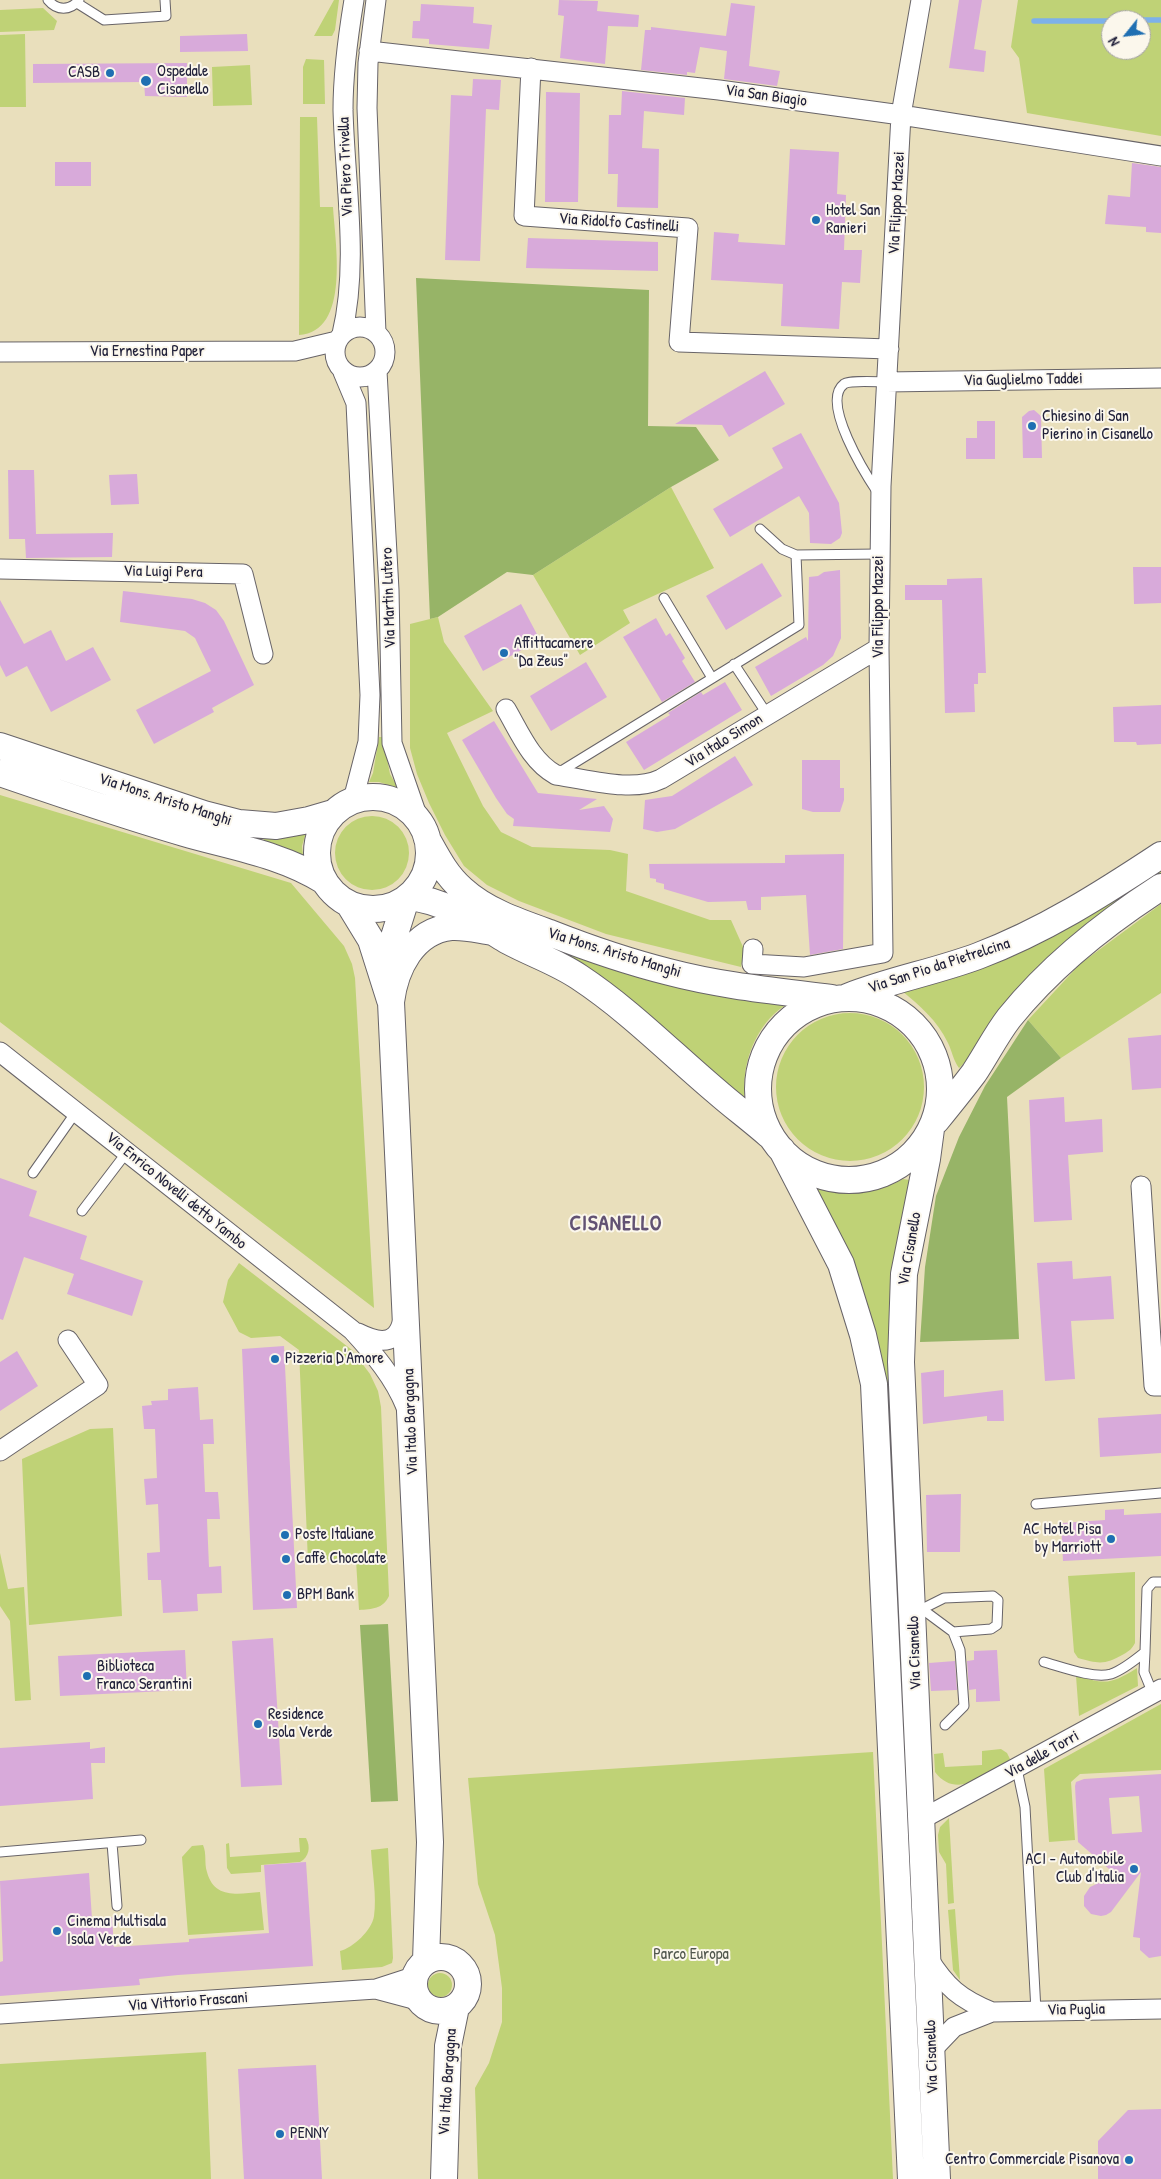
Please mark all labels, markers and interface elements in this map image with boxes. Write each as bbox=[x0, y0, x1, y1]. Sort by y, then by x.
north arrow bbox=[1101, 10, 1151, 60]
text: N bbox=[1103, 34, 1123, 50]
place label: Ospedale Cisanello bbox=[157, 62, 209, 100]
place label: CASB bbox=[68, 63, 100, 83]
marker: CASB bbox=[104, 67, 116, 79]
marker: Ospedale Cisanello bbox=[139, 74, 153, 88]
street label: Via San Biagio bbox=[724, 81, 808, 111]
street label: Via Piero Trivella bbox=[335, 117, 357, 217]
street label: Via Filippo Mazzei bbox=[885, 151, 909, 255]
place label: Hotel San Ranieri bbox=[826, 201, 881, 239]
street label: Via Ridolfo Castinelli bbox=[558, 209, 680, 237]
marker: Hotel San Ranieri bbox=[810, 214, 822, 226]
street label: Via Ernestina Paper bbox=[89, 342, 205, 362]
street label: Via Guglielmo Taddei bbox=[963, 369, 1083, 391]
place label: Chiesino di San Pierino in Cisanello bbox=[1042, 407, 1153, 445]
marker: Chiesino di San Pierino in Cisanello bbox=[1026, 420, 1038, 432]
street label: Via Martin Lutero bbox=[378, 547, 400, 649]
street label: Via Filippo Mazzei bbox=[869, 555, 889, 659]
street label: Via Luigi Pera bbox=[123, 562, 203, 582]
place label: Affittacamere "Da Zeus" bbox=[514, 634, 593, 672]
marker: Affittacamere "Da Zeus" bbox=[498, 647, 510, 659]
street label: Via Italo Simon bbox=[682, 710, 766, 772]
street label: Via Mons. Aristo Manghi bbox=[96, 769, 234, 831]
street label: Via Mons. Aristo Manghi bbox=[545, 924, 683, 982]
street label: Via San Pio da Pietrelcina bbox=[866, 934, 1012, 998]
street label: Via Enrico Novelli detto Yambo bbox=[102, 1128, 250, 1254]
district label: CISANELLO bbox=[568, 1211, 664, 1237]
street label: Via Cisanello bbox=[894, 1211, 926, 1287]
place label: Pizzeria D'Amore bbox=[285, 1349, 384, 1369]
marker: Pizzeria D'Amore bbox=[269, 1353, 281, 1365]
street label: Via Italo Bargagna bbox=[400, 1368, 422, 1476]
place label: AC Hotel Pisa by Marriott bbox=[1023, 1520, 1101, 1558]
place label: Poste Italiane bbox=[295, 1525, 374, 1545]
marker: Poste Italiane bbox=[279, 1529, 291, 1541]
marker: AC Hotel Pisa by Marriott bbox=[1105, 1533, 1117, 1545]
place label: Caffè Chocolate bbox=[296, 1549, 386, 1569]
marker: Caffè Chocolate bbox=[280, 1553, 292, 1565]
place label: BPM Bank bbox=[297, 1585, 354, 1605]
marker: BPM Bank bbox=[281, 1589, 293, 1601]
street label: Via Cisanello bbox=[904, 1616, 926, 1690]
place label: Biblioteca Franco Serantini bbox=[97, 1657, 192, 1695]
marker: Biblioteca Franco Serantini bbox=[81, 1670, 93, 1682]
place label: Residence Isola Verde bbox=[268, 1705, 333, 1743]
marker: Residence Isola Verde bbox=[252, 1718, 264, 1730]
street label: Via delle Torri bbox=[1002, 1727, 1082, 1783]
place label: ACI - Automobile Club d'Italia bbox=[1026, 1850, 1124, 1888]
marker: ACI - Automobile Club d'Italia bbox=[1128, 1863, 1140, 1875]
place label: Cinema Multisala Isola Verde bbox=[67, 1912, 166, 1950]
marker: Cinema Multisala Isola Verde bbox=[51, 1925, 63, 1937]
park label: Parco Europa bbox=[653, 1945, 729, 1965]
street label: Via Vittorio Frascani bbox=[127, 1988, 249, 2016]
street label: Via Puglia bbox=[1047, 2000, 1105, 2020]
street label: Via Cisanello bbox=[921, 2020, 943, 2094]
street label: Via Italo Bargagna bbox=[435, 2028, 461, 2136]
place label: PENNY bbox=[290, 2124, 329, 2144]
marker: PENNY bbox=[274, 2128, 286, 2140]
place label: Centro Commerciale Pisanova bbox=[945, 2150, 1119, 2170]
marker: Centro Commerciale Pisanova bbox=[1123, 2154, 1135, 2166]

